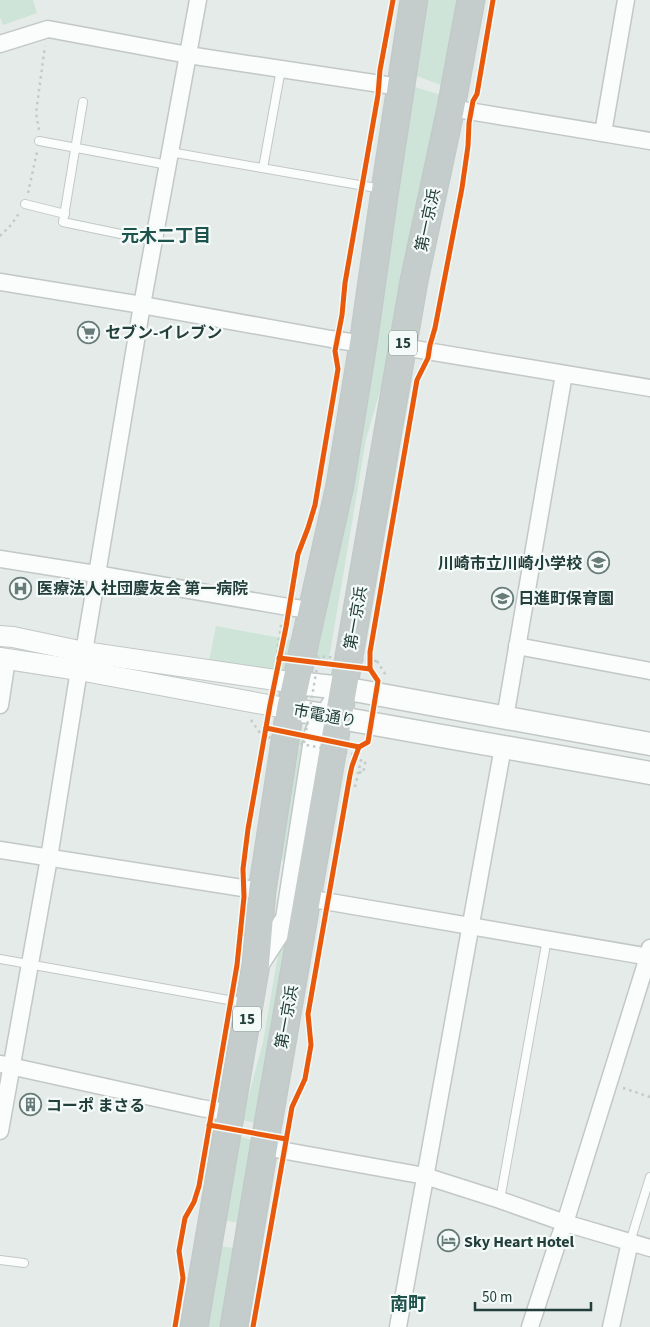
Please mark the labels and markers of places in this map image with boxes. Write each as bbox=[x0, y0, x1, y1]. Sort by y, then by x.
supermarket icon: セブン-イレブン bbox=[77, 320, 101, 344]
place label: セブン-イレブン bbox=[105, 322, 222, 344]
school or university icon: 川崎市立川崎小学校 bbox=[586, 551, 610, 575]
place label: 川崎市立川崎小学校 bbox=[438, 553, 582, 575]
hospital icon: 医療法人社団慶友会 第一病院 bbox=[9, 576, 33, 600]
place label: 医療法人社団慶友会 第一病院 bbox=[37, 578, 248, 600]
school or university icon: 日進町保育園 bbox=[490, 586, 514, 610]
place label: 日進町保育園 bbox=[518, 588, 614, 610]
building icon: コーポ まさる bbox=[18, 1093, 42, 1117]
place label: コーポ まさる bbox=[46, 1095, 145, 1117]
hotel icon: Sky Heart Hotel bbox=[436, 1229, 460, 1253]
place label: Sky Heart Hotel bbox=[464, 1231, 575, 1253]

